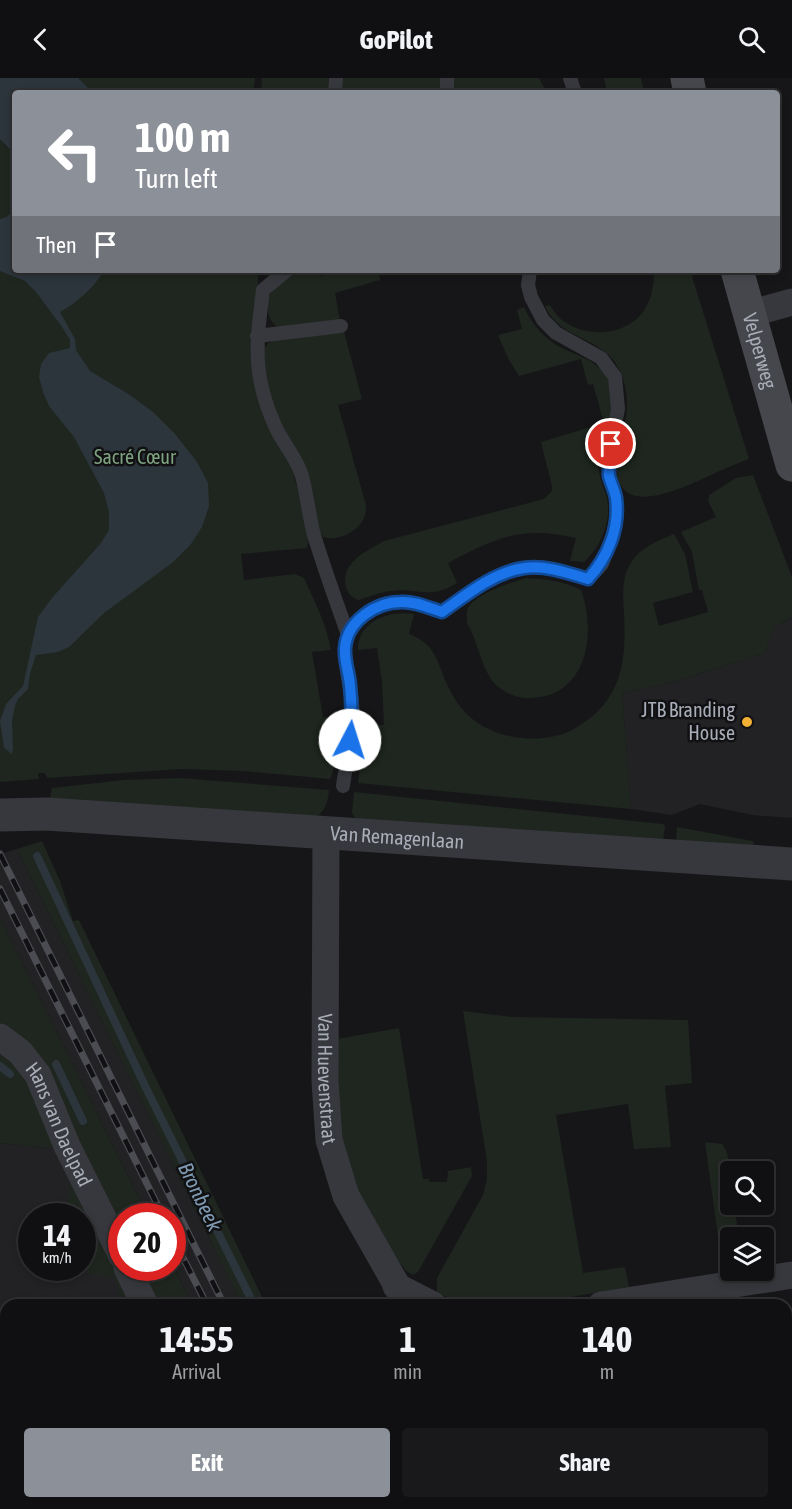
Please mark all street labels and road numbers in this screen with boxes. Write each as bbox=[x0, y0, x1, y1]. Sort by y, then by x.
street label: Velperweg bbox=[739, 310, 782, 392]
street label: Van Remagenlaan bbox=[329, 821, 465, 853]
street label: Van Huevenstraat bbox=[314, 1014, 342, 1147]
street label: Hans van Daelpad bbox=[21, 1057, 97, 1190]

